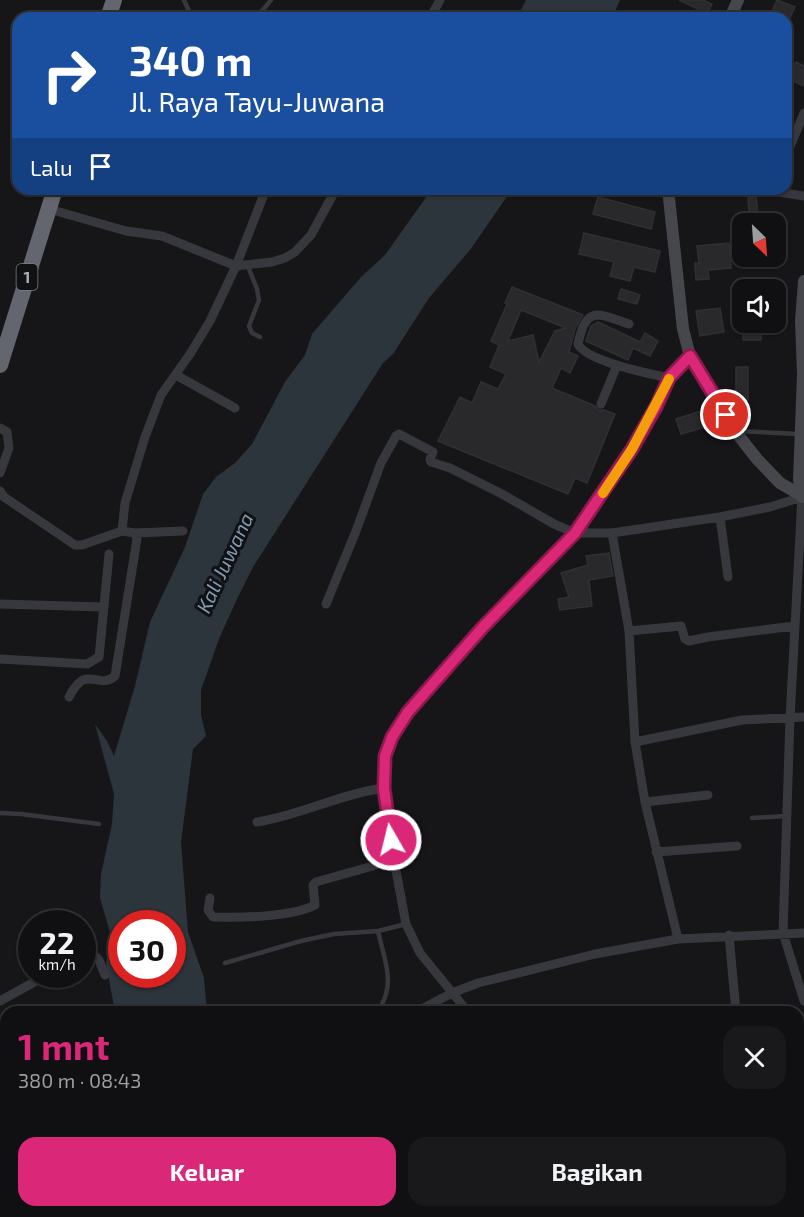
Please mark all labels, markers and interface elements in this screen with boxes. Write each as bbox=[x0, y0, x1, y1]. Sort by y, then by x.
text: 340 m bbox=[129, 34, 252, 84]
icon: right bbox=[30, 36, 108, 114]
text: Jl. Raya Tayu-Juwana bbox=[129, 85, 385, 117]
icon: arrive bbox=[84, 150, 117, 183]
text: Lalu bbox=[30, 154, 72, 180]
north arrow bbox=[732, 213, 786, 267]
map controls bbox=[732, 213, 786, 333]
road number: 1 bbox=[16, 264, 38, 290]
button: sound bbox=[732, 279, 786, 333]
pin bbox=[700, 389, 751, 440]
icon: arrive bbox=[709, 398, 742, 431]
water label: Kali Juwana bbox=[191, 509, 258, 616]
position arrow bbox=[359, 808, 423, 872]
speed limit sign: 30 bbox=[108, 910, 186, 988]
text: 22 bbox=[40, 924, 74, 960]
text: km/h bbox=[38, 955, 76, 973]
text: 1 mnt bbox=[18, 1024, 109, 1067]
button: close bbox=[723, 1026, 786, 1089]
text: 380 m · 08:43 bbox=[18, 1068, 141, 1092]
button: Keluar bbox=[18, 1137, 396, 1206]
button: Bagikan bbox=[408, 1137, 786, 1206]

